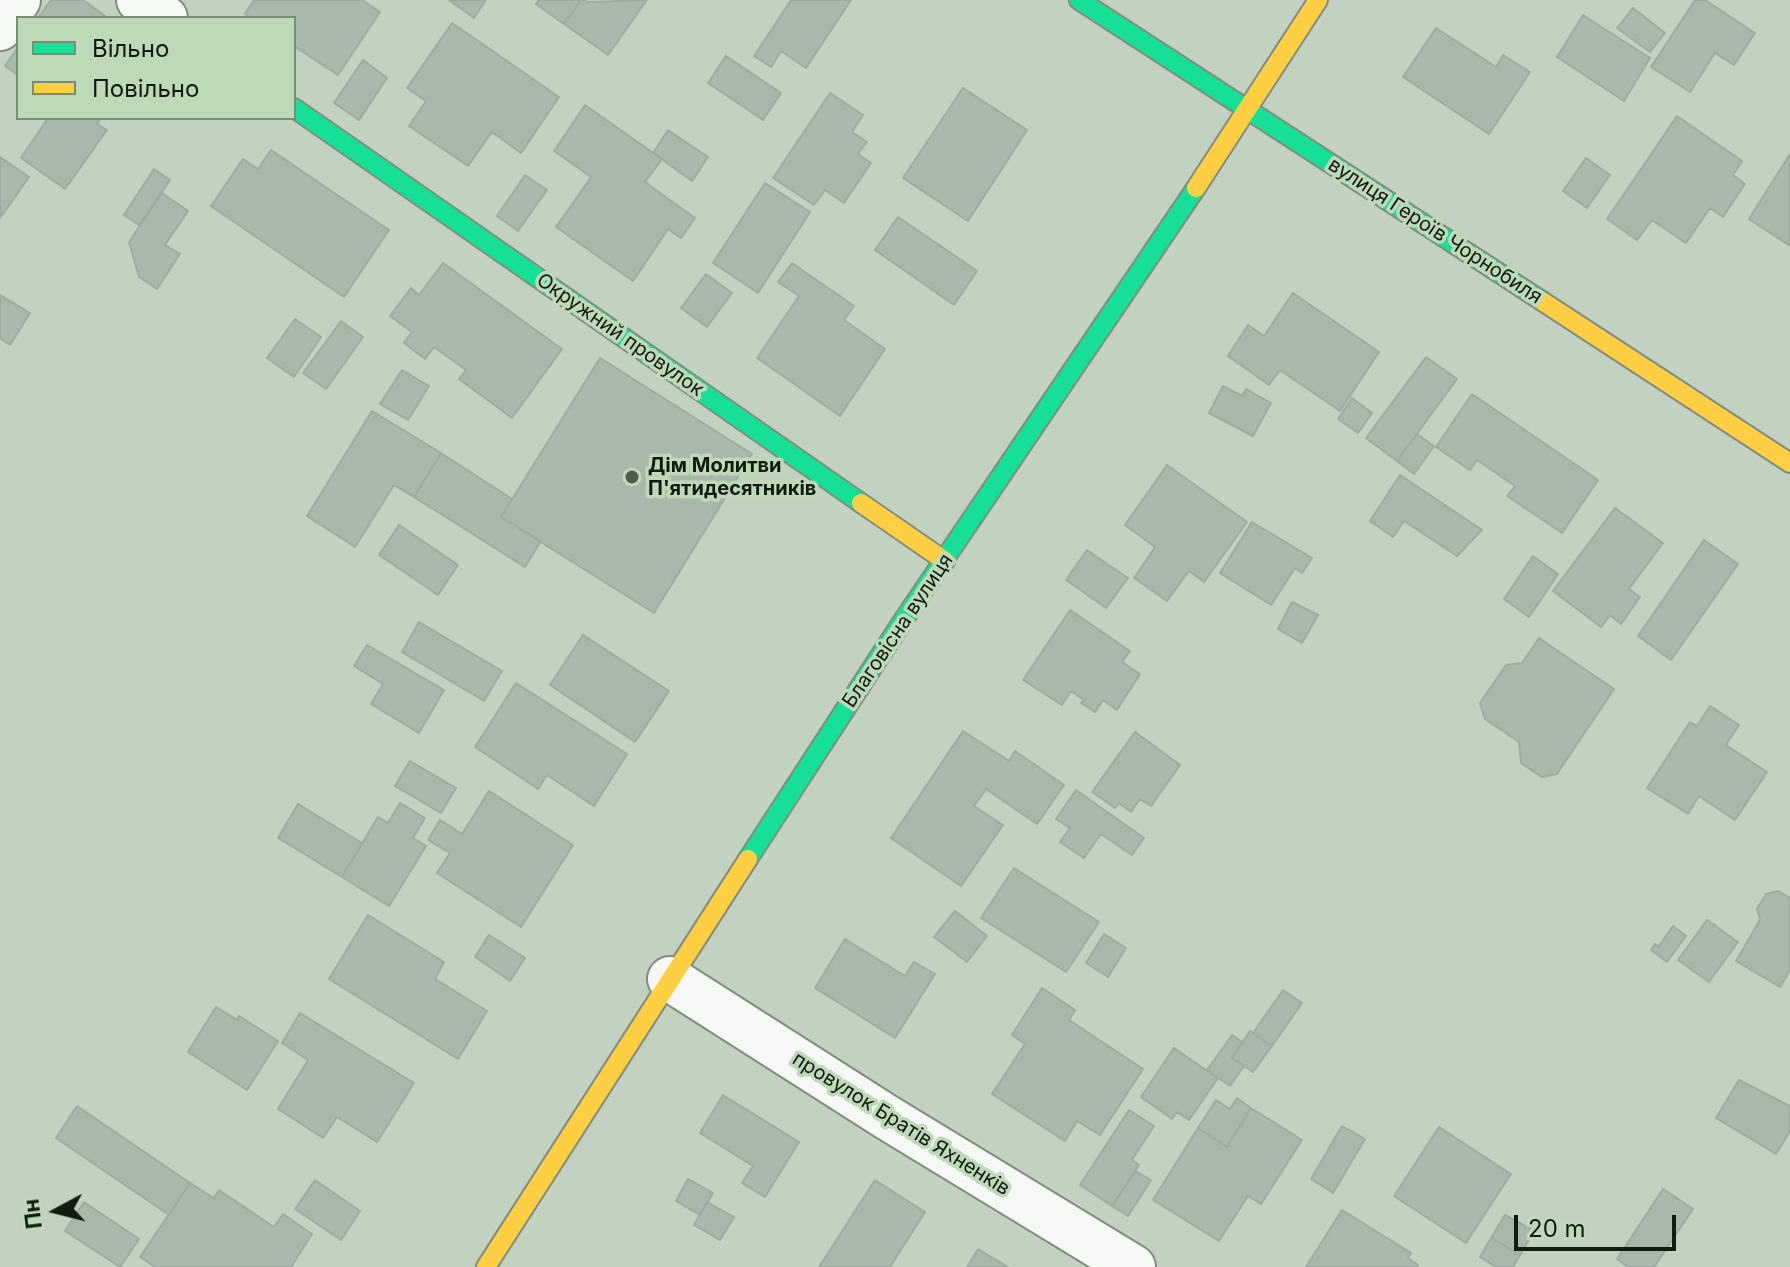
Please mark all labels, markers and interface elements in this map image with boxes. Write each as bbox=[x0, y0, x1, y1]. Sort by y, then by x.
legend bbox=[16, 16, 296, 120]
text: Вільно bbox=[92, 34, 169, 63]
text: Повільно bbox=[92, 74, 199, 103]
street label: вулиця Героїв Чорнобиля bbox=[1324, 153, 1546, 309]
street label: Окружний провулок bbox=[532, 268, 708, 402]
place label: Дім Молитви П'ятидесятників bbox=[648, 454, 816, 501]
marker: Дім Молитви П'ятидесятників bbox=[623, 468, 641, 486]
street label: Благовісна вулиця bbox=[838, 550, 958, 712]
street label: провулок Братів Яхненків bbox=[788, 1047, 1014, 1201]
north arrow bbox=[16, 1171, 96, 1251]
text: Пн bbox=[17, 1197, 47, 1230]
scale bar bbox=[1518, 1199, 1680, 1249]
text: 20 m bbox=[1528, 1214, 1586, 1243]

